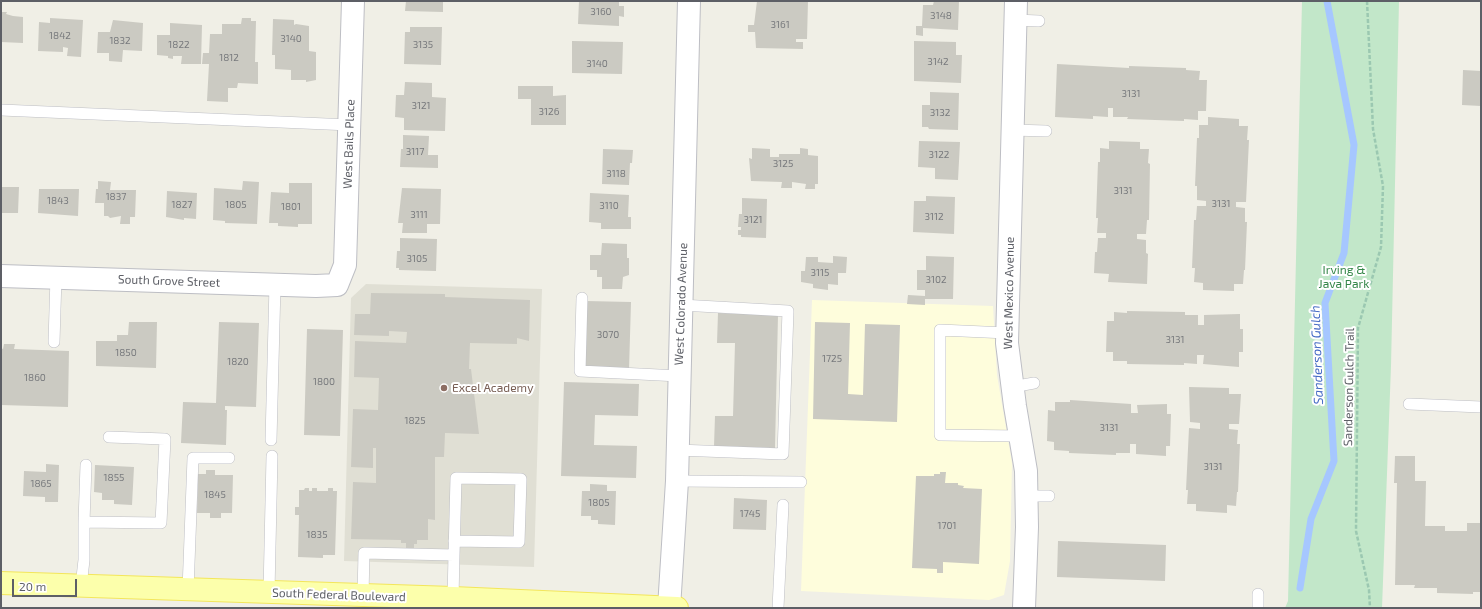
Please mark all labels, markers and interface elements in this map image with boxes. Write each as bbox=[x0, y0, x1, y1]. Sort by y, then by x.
house number: 3160 bbox=[590, 6, 612, 18]
house number: 3148 bbox=[930, 10, 952, 22]
house number: 3161 bbox=[770, 19, 790, 31]
house number: 1842 bbox=[49, 30, 71, 42]
house number: 3140 bbox=[280, 33, 302, 45]
house number: 1832 bbox=[109, 35, 131, 47]
house number: 1822 bbox=[168, 39, 190, 51]
house number: 3135 bbox=[413, 39, 433, 51]
house number: 1812 bbox=[219, 52, 239, 64]
house number: 3142 bbox=[927, 56, 949, 68]
house number: 3140 bbox=[586, 58, 608, 70]
house number: 3131 bbox=[1121, 88, 1141, 100]
street label: West Bails Place bbox=[340, 99, 358, 189]
house number: 3121 bbox=[411, 100, 431, 112]
house number: 3126 bbox=[539, 106, 559, 118]
house number: 3132 bbox=[930, 107, 950, 119]
house number: 3117 bbox=[406, 146, 424, 158]
house number: 3122 bbox=[929, 149, 949, 161]
house number: 3125 bbox=[773, 158, 793, 170]
house number: 3118 bbox=[606, 168, 626, 180]
house number: 3131 bbox=[1113, 185, 1133, 197]
house number: 1837 bbox=[106, 191, 126, 203]
house number: 1843 bbox=[47, 195, 69, 207]
house number: 3131 bbox=[1211, 198, 1231, 210]
house number: 1827 bbox=[172, 199, 192, 211]
house number: 1805 bbox=[225, 199, 247, 211]
house number: 3110 bbox=[599, 200, 619, 212]
house number: 1801 bbox=[281, 201, 301, 213]
house number: 3111 bbox=[410, 209, 428, 221]
house number: 3112 bbox=[924, 211, 944, 223]
house number: 3121 bbox=[743, 214, 763, 226]
street label: West Mexico Avenue bbox=[1001, 237, 1017, 349]
street label: West Colorado Avenue bbox=[672, 242, 690, 366]
house number: 3105 bbox=[407, 253, 427, 265]
park label: Irving & Java Park bbox=[1319, 263, 1369, 291]
house number: 3115 bbox=[811, 267, 829, 279]
street label: South Grove Street bbox=[118, 272, 220, 290]
house number: 3102 bbox=[925, 274, 947, 286]
water label: Sanderson Gulch bbox=[1307, 305, 1327, 405]
street label: Sanderson Gulch Trail bbox=[1341, 328, 1357, 446]
house number: 3070 bbox=[597, 329, 619, 341]
house number: 3131 bbox=[1165, 334, 1185, 346]
house number: 1850 bbox=[115, 347, 137, 359]
house number: 1725 bbox=[822, 353, 842, 365]
house number: 1820 bbox=[227, 356, 249, 368]
house number: 1860 bbox=[24, 372, 46, 384]
house number: 1800 bbox=[313, 376, 335, 388]
place label: Excel Academy bbox=[452, 381, 533, 395]
marker: Excel Academy bbox=[439, 383, 449, 393]
house number: 1825 bbox=[404, 415, 426, 427]
house number: 3131 bbox=[1099, 422, 1119, 434]
house number: 3131 bbox=[1203, 461, 1223, 473]
house number: 1855 bbox=[104, 472, 124, 484]
house number: 1865 bbox=[30, 478, 52, 490]
house number: 1845 bbox=[204, 489, 226, 501]
house number: 1805 bbox=[588, 497, 610, 509]
house number: 1745 bbox=[740, 508, 760, 520]
house number: 1701 bbox=[937, 520, 957, 532]
house number: 1835 bbox=[307, 529, 327, 541]
scale bar bbox=[14, 571, 79, 597]
text: 20 m bbox=[19, 579, 46, 593]
street label: South Federal Boulevard bbox=[272, 585, 406, 605]

